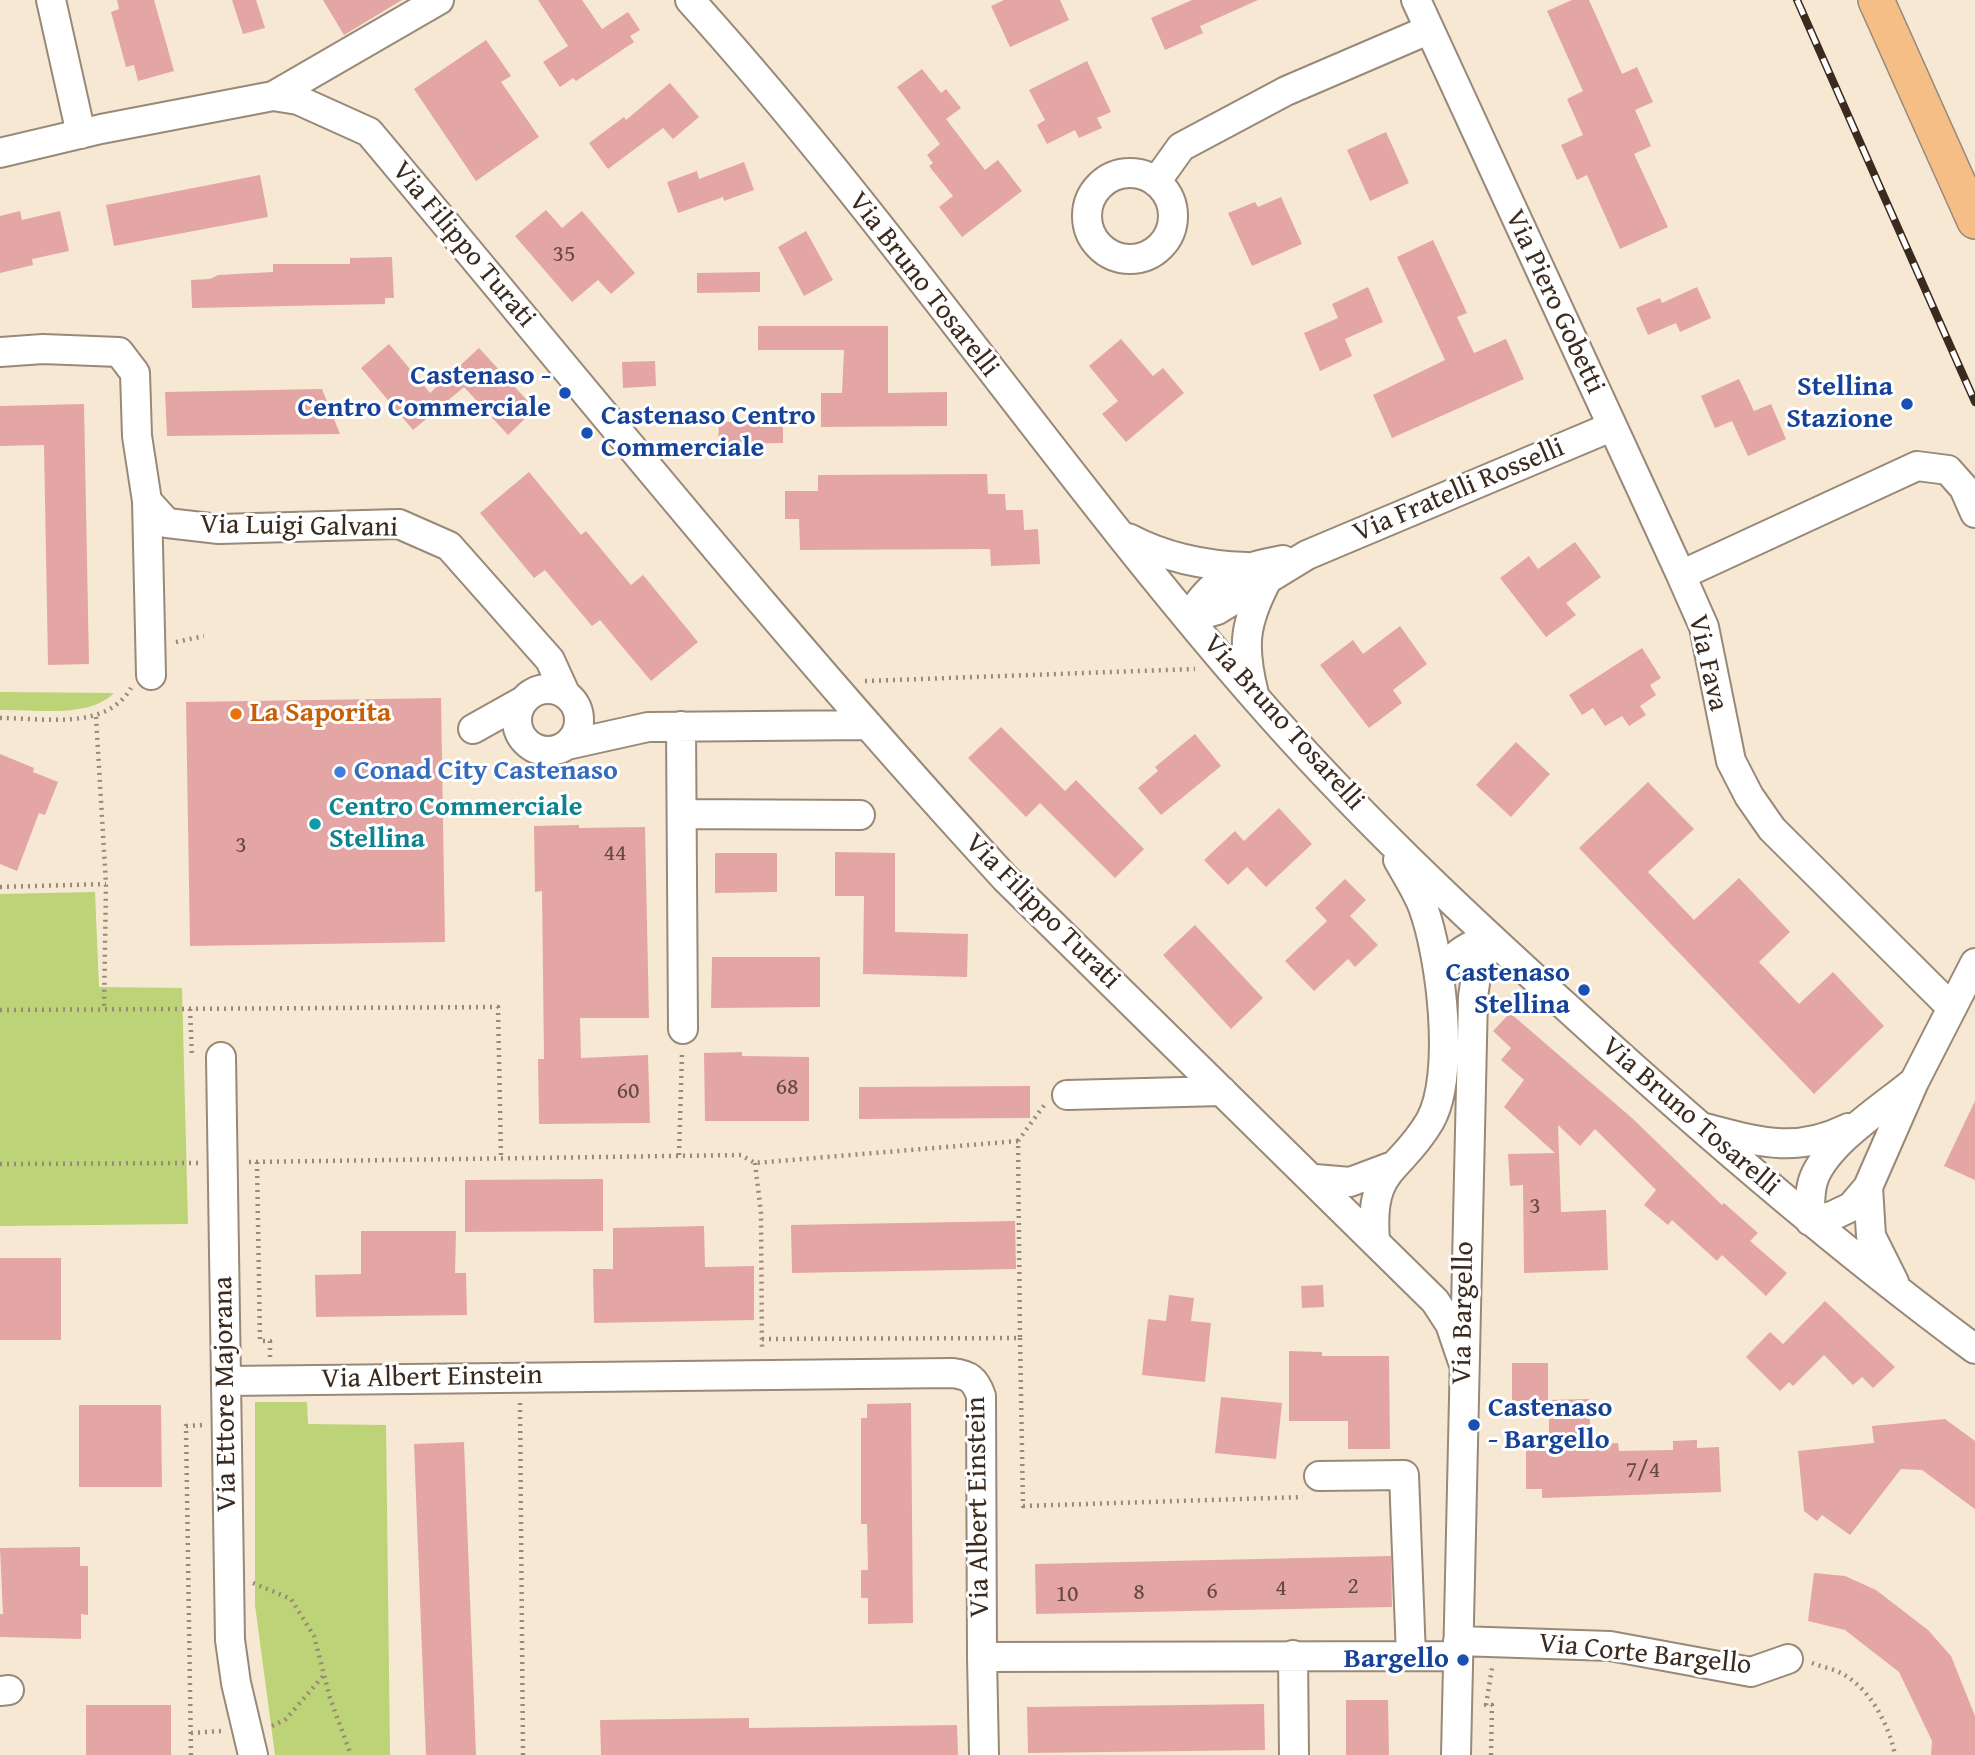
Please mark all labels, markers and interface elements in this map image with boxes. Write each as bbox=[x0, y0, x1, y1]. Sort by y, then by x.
street label: Via Filippo Turati bbox=[384, 155, 542, 335]
street label: Via Bruno Tosarelli bbox=[840, 186, 1006, 384]
street label: Via Piero Gobetti bbox=[1497, 205, 1611, 399]
house number: 35 bbox=[552, 241, 576, 269]
place label: Castenaso - Centro Commerciale bbox=[297, 360, 551, 426]
place label: Stellina Stazione bbox=[1786, 371, 1893, 437]
marker: Castenaso - Centro Commerciale bbox=[557, 385, 573, 401]
marker: Stellina Stazione bbox=[1899, 396, 1915, 412]
place label: Castenaso Centro Commerciale bbox=[601, 400, 816, 466]
marker: Castenaso Centro Commerciale bbox=[579, 425, 595, 441]
street label: Via Fratelli Rosselli bbox=[1348, 431, 1570, 551]
street label: Via Luigi Galvani bbox=[200, 508, 398, 546]
street label: Via Fava bbox=[1680, 612, 1734, 714]
street label: Via Bruno Tosarelli bbox=[1195, 628, 1371, 818]
place label: La Saporita bbox=[250, 697, 391, 731]
marker: La Saporita bbox=[228, 706, 244, 722]
place label: Conad City Castenaso bbox=[354, 755, 618, 789]
marker: Conad City Castenaso bbox=[332, 764, 348, 780]
place label: Centro Commerciale Stellina bbox=[329, 791, 583, 857]
marker: Centro Commerciale Stellina bbox=[307, 816, 323, 832]
street label: Via Filippo Turati bbox=[957, 827, 1127, 997]
house number: 3 bbox=[235, 832, 247, 860]
house number: 44 bbox=[603, 840, 627, 868]
place label: Castenaso Stellina bbox=[1446, 957, 1570, 1023]
marker: Castenaso Stellina bbox=[1576, 982, 1592, 998]
street label: Via Bruno Tosarelli bbox=[1594, 1030, 1786, 1204]
house number: 68 bbox=[775, 1074, 799, 1102]
house number: 60 bbox=[616, 1078, 640, 1106]
house number: 3 bbox=[1529, 1193, 1541, 1221]
street label: Via Bargello bbox=[1446, 1241, 1482, 1385]
street label: Via Ettore Majorana bbox=[207, 1276, 245, 1512]
street label: Via Albert Einstein bbox=[321, 1359, 543, 1397]
place label: Castenaso - Bargello bbox=[1488, 1392, 1612, 1458]
street label: Via Albert Einstein bbox=[960, 1396, 998, 1618]
marker: Castenaso - Bargello bbox=[1466, 1417, 1482, 1433]
house number: 7/4 bbox=[1626, 1457, 1660, 1485]
house number: 2 bbox=[1347, 1573, 1359, 1601]
house number: 4 bbox=[1275, 1575, 1287, 1603]
house number: 6 bbox=[1206, 1578, 1218, 1606]
house number: 8 bbox=[1133, 1579, 1145, 1607]
house number: 10 bbox=[1055, 1581, 1079, 1609]
street label: Via Corte Bargello bbox=[1537, 1627, 1753, 1683]
place label: Bargello bbox=[1344, 1643, 1449, 1677]
marker: Bargello bbox=[1455, 1652, 1471, 1668]

